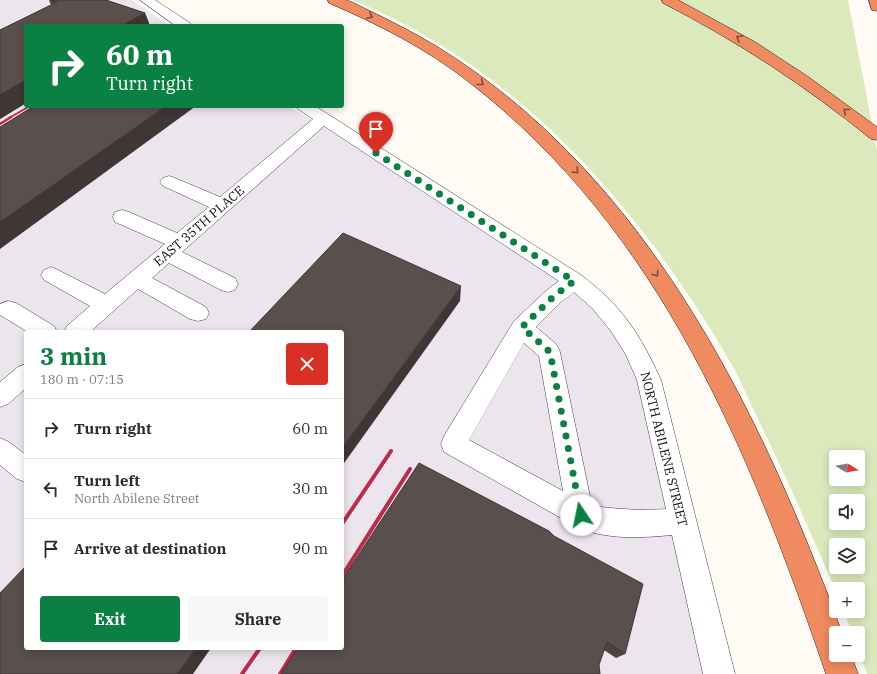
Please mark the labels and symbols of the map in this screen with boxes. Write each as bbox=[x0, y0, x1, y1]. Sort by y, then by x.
one-way arrow bbox=[365, 11, 373, 19]
one-way arrow bbox=[736, 35, 743, 43]
one-way arrow bbox=[476, 79, 483, 86]
one-way arrow bbox=[844, 109, 851, 116]
pin bbox=[359, 112, 393, 153]
one-way arrow bbox=[572, 166, 579, 174]
street label: EAST 35TH PLACE bbox=[150, 182, 248, 270]
one-way arrow bbox=[651, 269, 658, 276]
street label: NORTH ABILENE STREET bbox=[637, 370, 692, 529]
north arrow bbox=[829, 450, 865, 486]
position arrow bbox=[560, 494, 602, 536]

